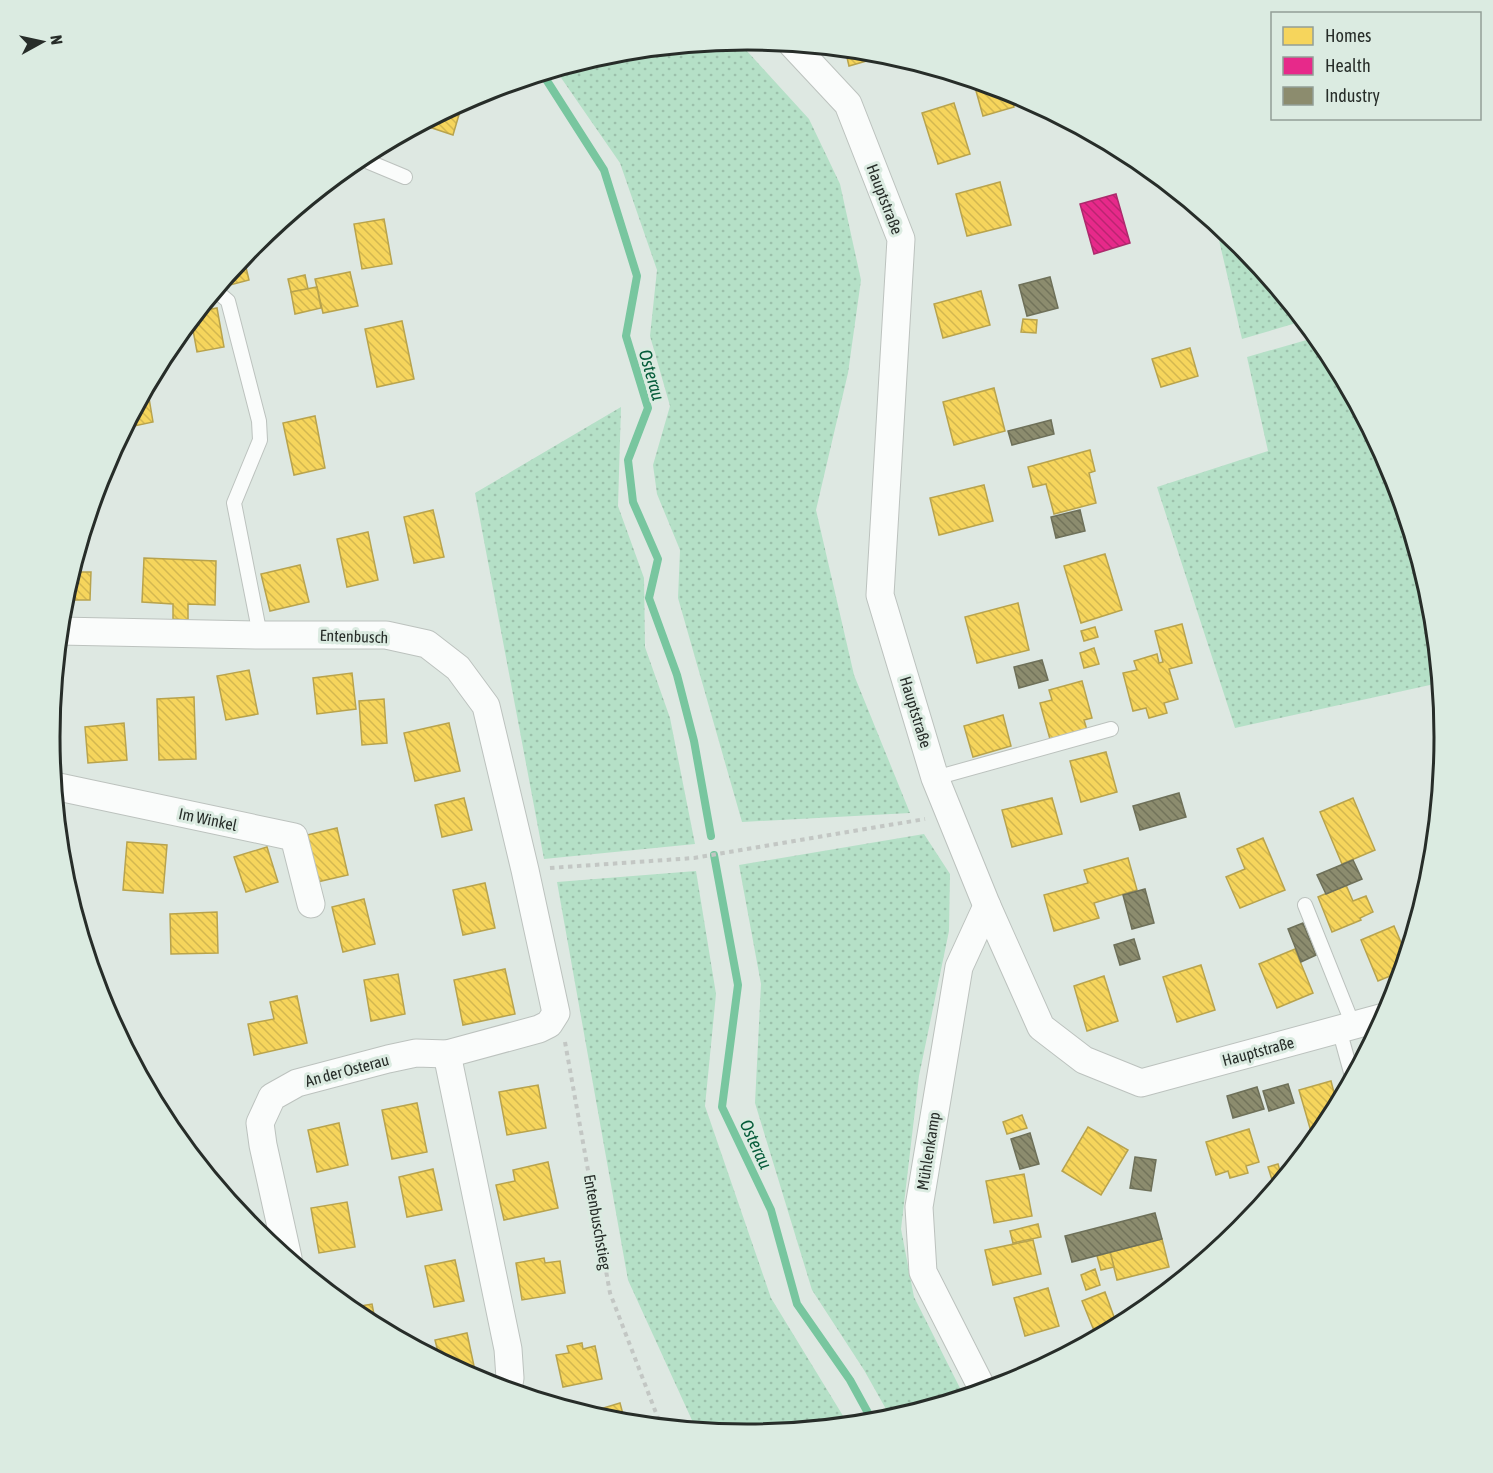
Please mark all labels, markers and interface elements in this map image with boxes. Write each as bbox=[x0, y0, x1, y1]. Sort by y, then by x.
north arrow bbox=[12, 12, 72, 72]
legend bbox=[1271, 12, 1481, 120]
text: Homes bbox=[1325, 25, 1371, 46]
text: N bbox=[47, 34, 66, 46]
text: Health bbox=[1325, 55, 1371, 76]
text: Industry bbox=[1325, 85, 1380, 106]
street label: Hauptstraße bbox=[862, 161, 907, 237]
water label: Osterau bbox=[635, 347, 669, 403]
street label: Entenbusch bbox=[319, 626, 389, 646]
street label: Hauptstraße bbox=[896, 674, 935, 750]
street label: Im Winkel bbox=[177, 804, 239, 834]
street label: Hauptstraße bbox=[1220, 1033, 1296, 1070]
street label: An der Osterau bbox=[303, 1050, 391, 1090]
street label: Mühlenkamp bbox=[913, 1111, 944, 1192]
water label: Osterau bbox=[736, 1116, 777, 1172]
street label: Entenbuschstieg bbox=[580, 1173, 615, 1271]

